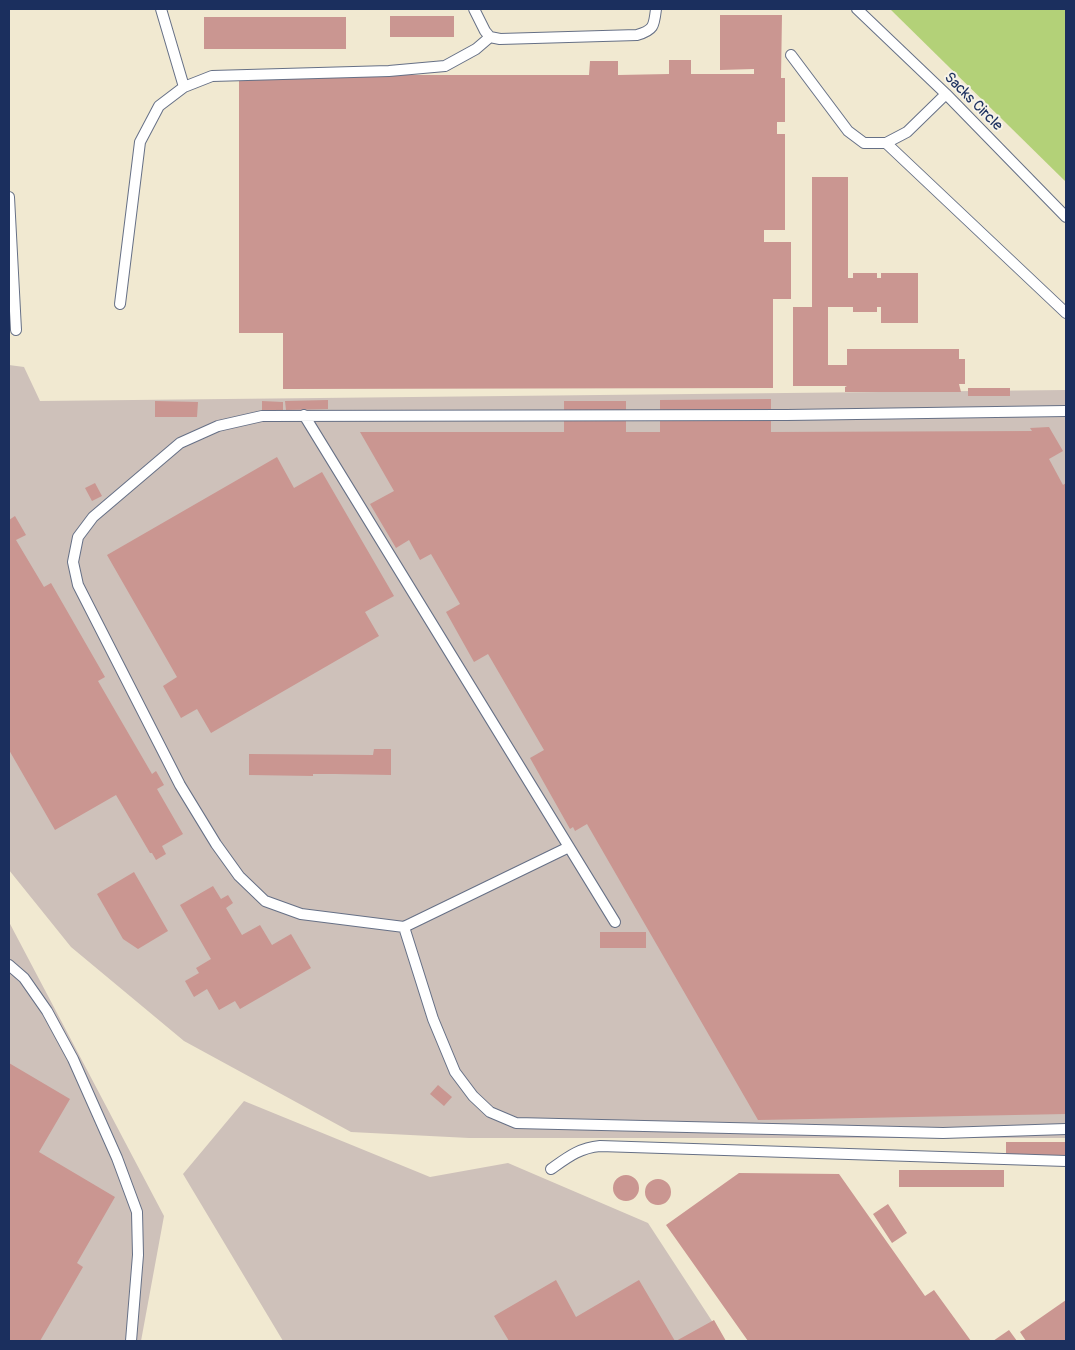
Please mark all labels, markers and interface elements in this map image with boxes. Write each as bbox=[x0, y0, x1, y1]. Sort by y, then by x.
street label: Sacks Circle bbox=[940, 69, 1006, 135]

